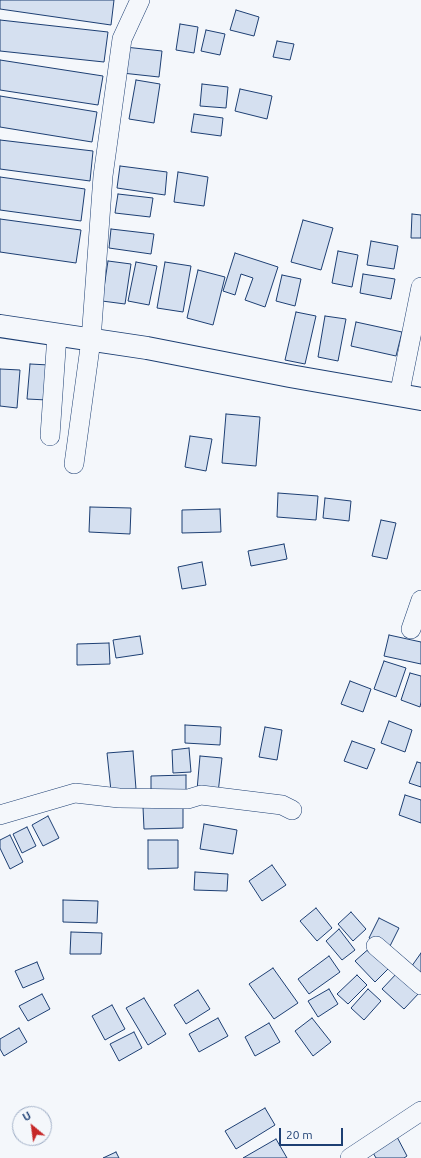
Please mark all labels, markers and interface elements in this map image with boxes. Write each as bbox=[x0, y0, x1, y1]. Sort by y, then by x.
north arrow bbox=[12, 1106, 52, 1146]
text: U bbox=[20, 1109, 33, 1123]
scale bar bbox=[281, 1120, 345, 1146]
text: 20 m bbox=[286, 1128, 313, 1141]

